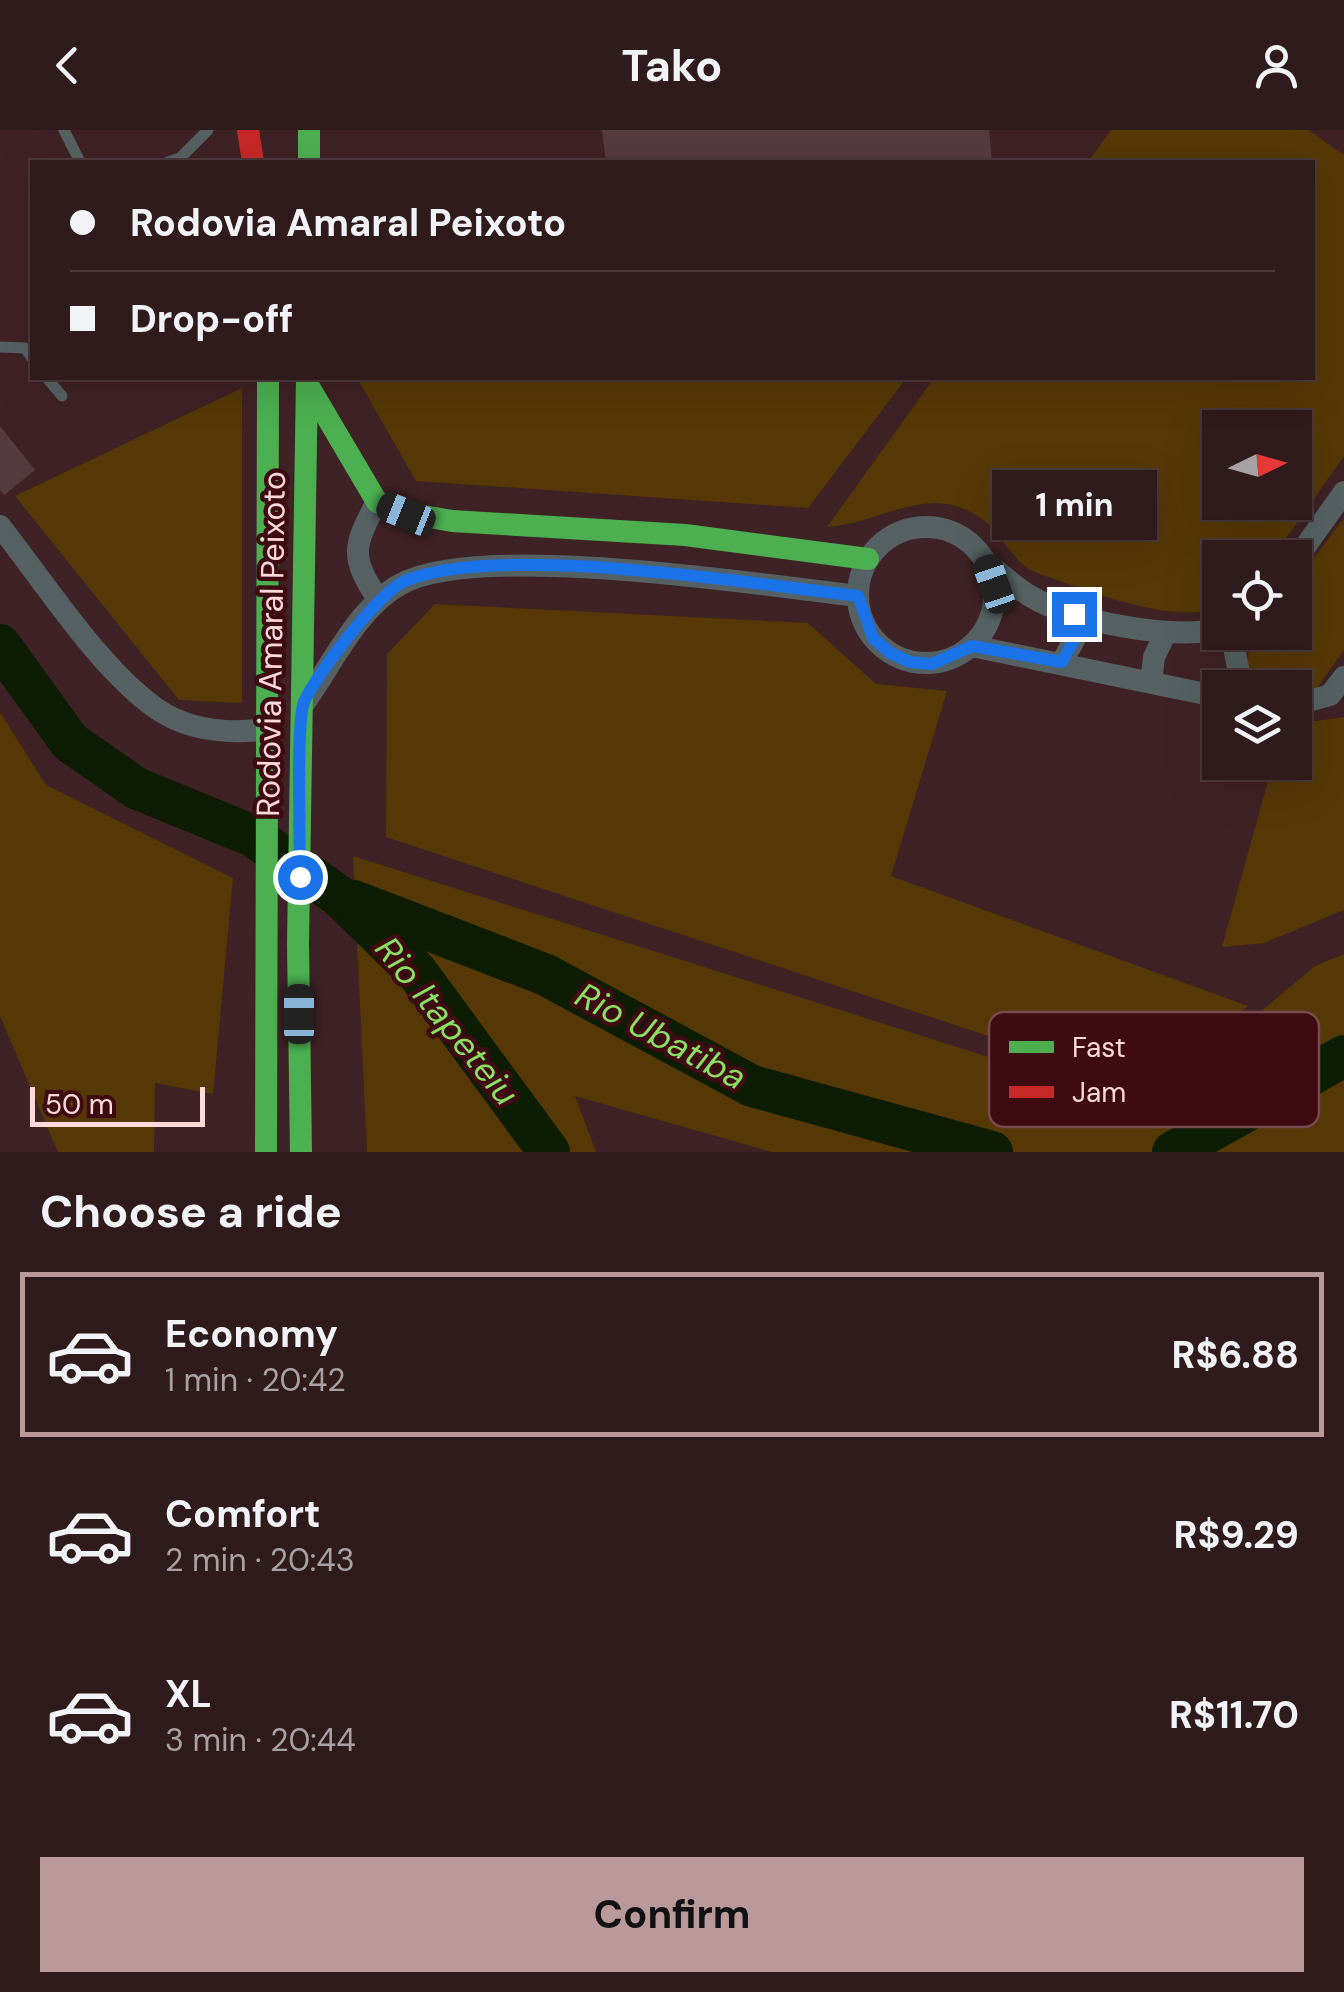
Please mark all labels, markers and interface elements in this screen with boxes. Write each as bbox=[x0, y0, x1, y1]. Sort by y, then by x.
text: Tako bbox=[622, 36, 722, 95]
icon: back bbox=[40, 38, 95, 93]
icon: person bbox=[1249, 38, 1304, 93]
text: Rodovia Amaral Peixoto bbox=[130, 198, 566, 248]
text: Drop-off bbox=[130, 294, 293, 344]
north arrow bbox=[1202, 410, 1312, 520]
map controls bbox=[1202, 410, 1312, 780]
callout: 1 min bbox=[992, 469, 1156, 539]
street label: Rodovia Amaral Peixoto bbox=[247, 471, 295, 817]
text: 1 min bbox=[1036, 484, 1113, 526]
car bbox=[373, 489, 439, 539]
button: locate bbox=[1202, 540, 1312, 650]
car bbox=[970, 551, 1018, 617]
route end bbox=[1052, 592, 1097, 637]
button: layers bbox=[1202, 670, 1312, 780]
route start bbox=[278, 855, 323, 900]
water label: Rio Itapeteiu bbox=[365, 927, 529, 1115]
water label: Rio Ubatiba bbox=[568, 972, 754, 1100]
car bbox=[284, 984, 314, 1044]
legend bbox=[989, 1012, 1319, 1127]
text: Fast bbox=[1072, 1029, 1126, 1066]
text: Jam bbox=[1072, 1074, 1126, 1111]
scale bar bbox=[30, 1082, 205, 1126]
text: 50 m bbox=[45, 1086, 114, 1123]
text: Choose a ride bbox=[40, 1182, 342, 1241]
text: Economy bbox=[165, 1309, 338, 1359]
icon: car bbox=[45, 1310, 135, 1400]
text: R$6.88 bbox=[1172, 1330, 1299, 1380]
text: 1 min · 20:42 bbox=[165, 1359, 346, 1401]
text: Comfort bbox=[165, 1489, 321, 1539]
icon: car bbox=[45, 1490, 135, 1580]
text: R$9.29 bbox=[1174, 1510, 1299, 1560]
text: 2 min · 20:43 bbox=[165, 1539, 355, 1581]
text: XL bbox=[165, 1669, 212, 1719]
icon: car bbox=[45, 1670, 135, 1760]
text: R$11.70 bbox=[1169, 1690, 1299, 1740]
text: 3 min · 20:44 bbox=[165, 1719, 356, 1761]
button: Confirm bbox=[40, 1857, 1304, 1972]

